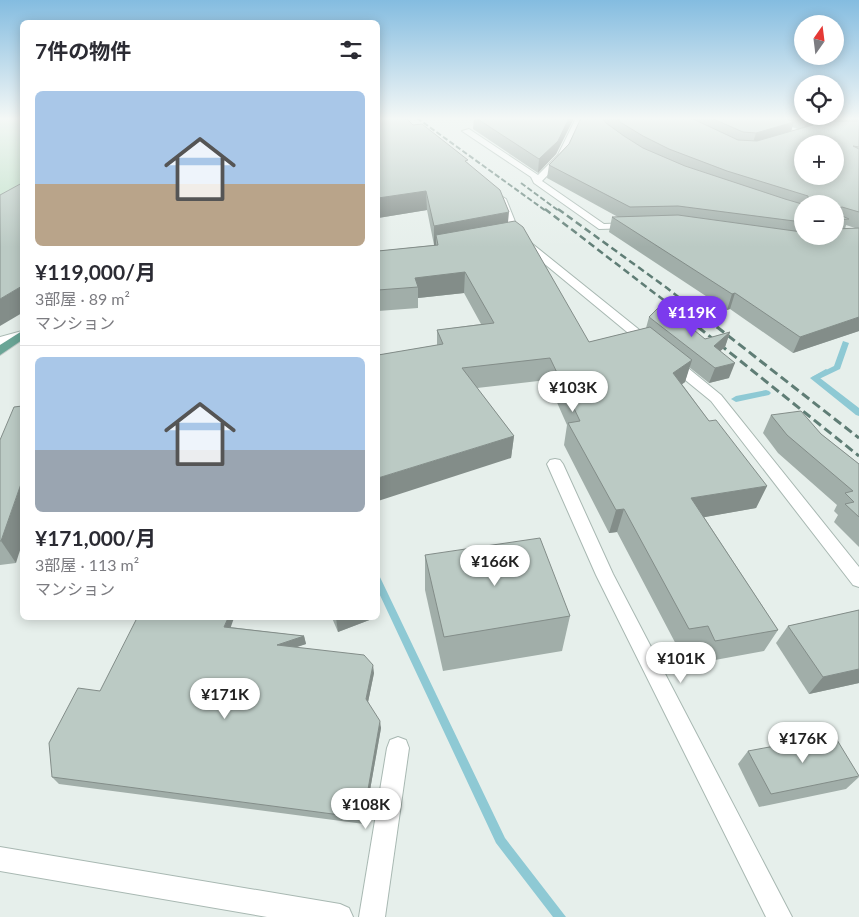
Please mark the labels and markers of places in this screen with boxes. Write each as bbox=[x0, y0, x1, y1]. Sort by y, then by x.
pin: ¥119K bbox=[657, 296, 727, 338]
pin: ¥103K bbox=[538, 370, 608, 413]
pin: ¥166K bbox=[460, 544, 530, 587]
pin: ¥101K bbox=[646, 642, 716, 684]
pin: ¥171K bbox=[190, 678, 260, 720]
pin: ¥176K bbox=[768, 722, 838, 764]
pin: ¥108K bbox=[331, 788, 401, 830]

